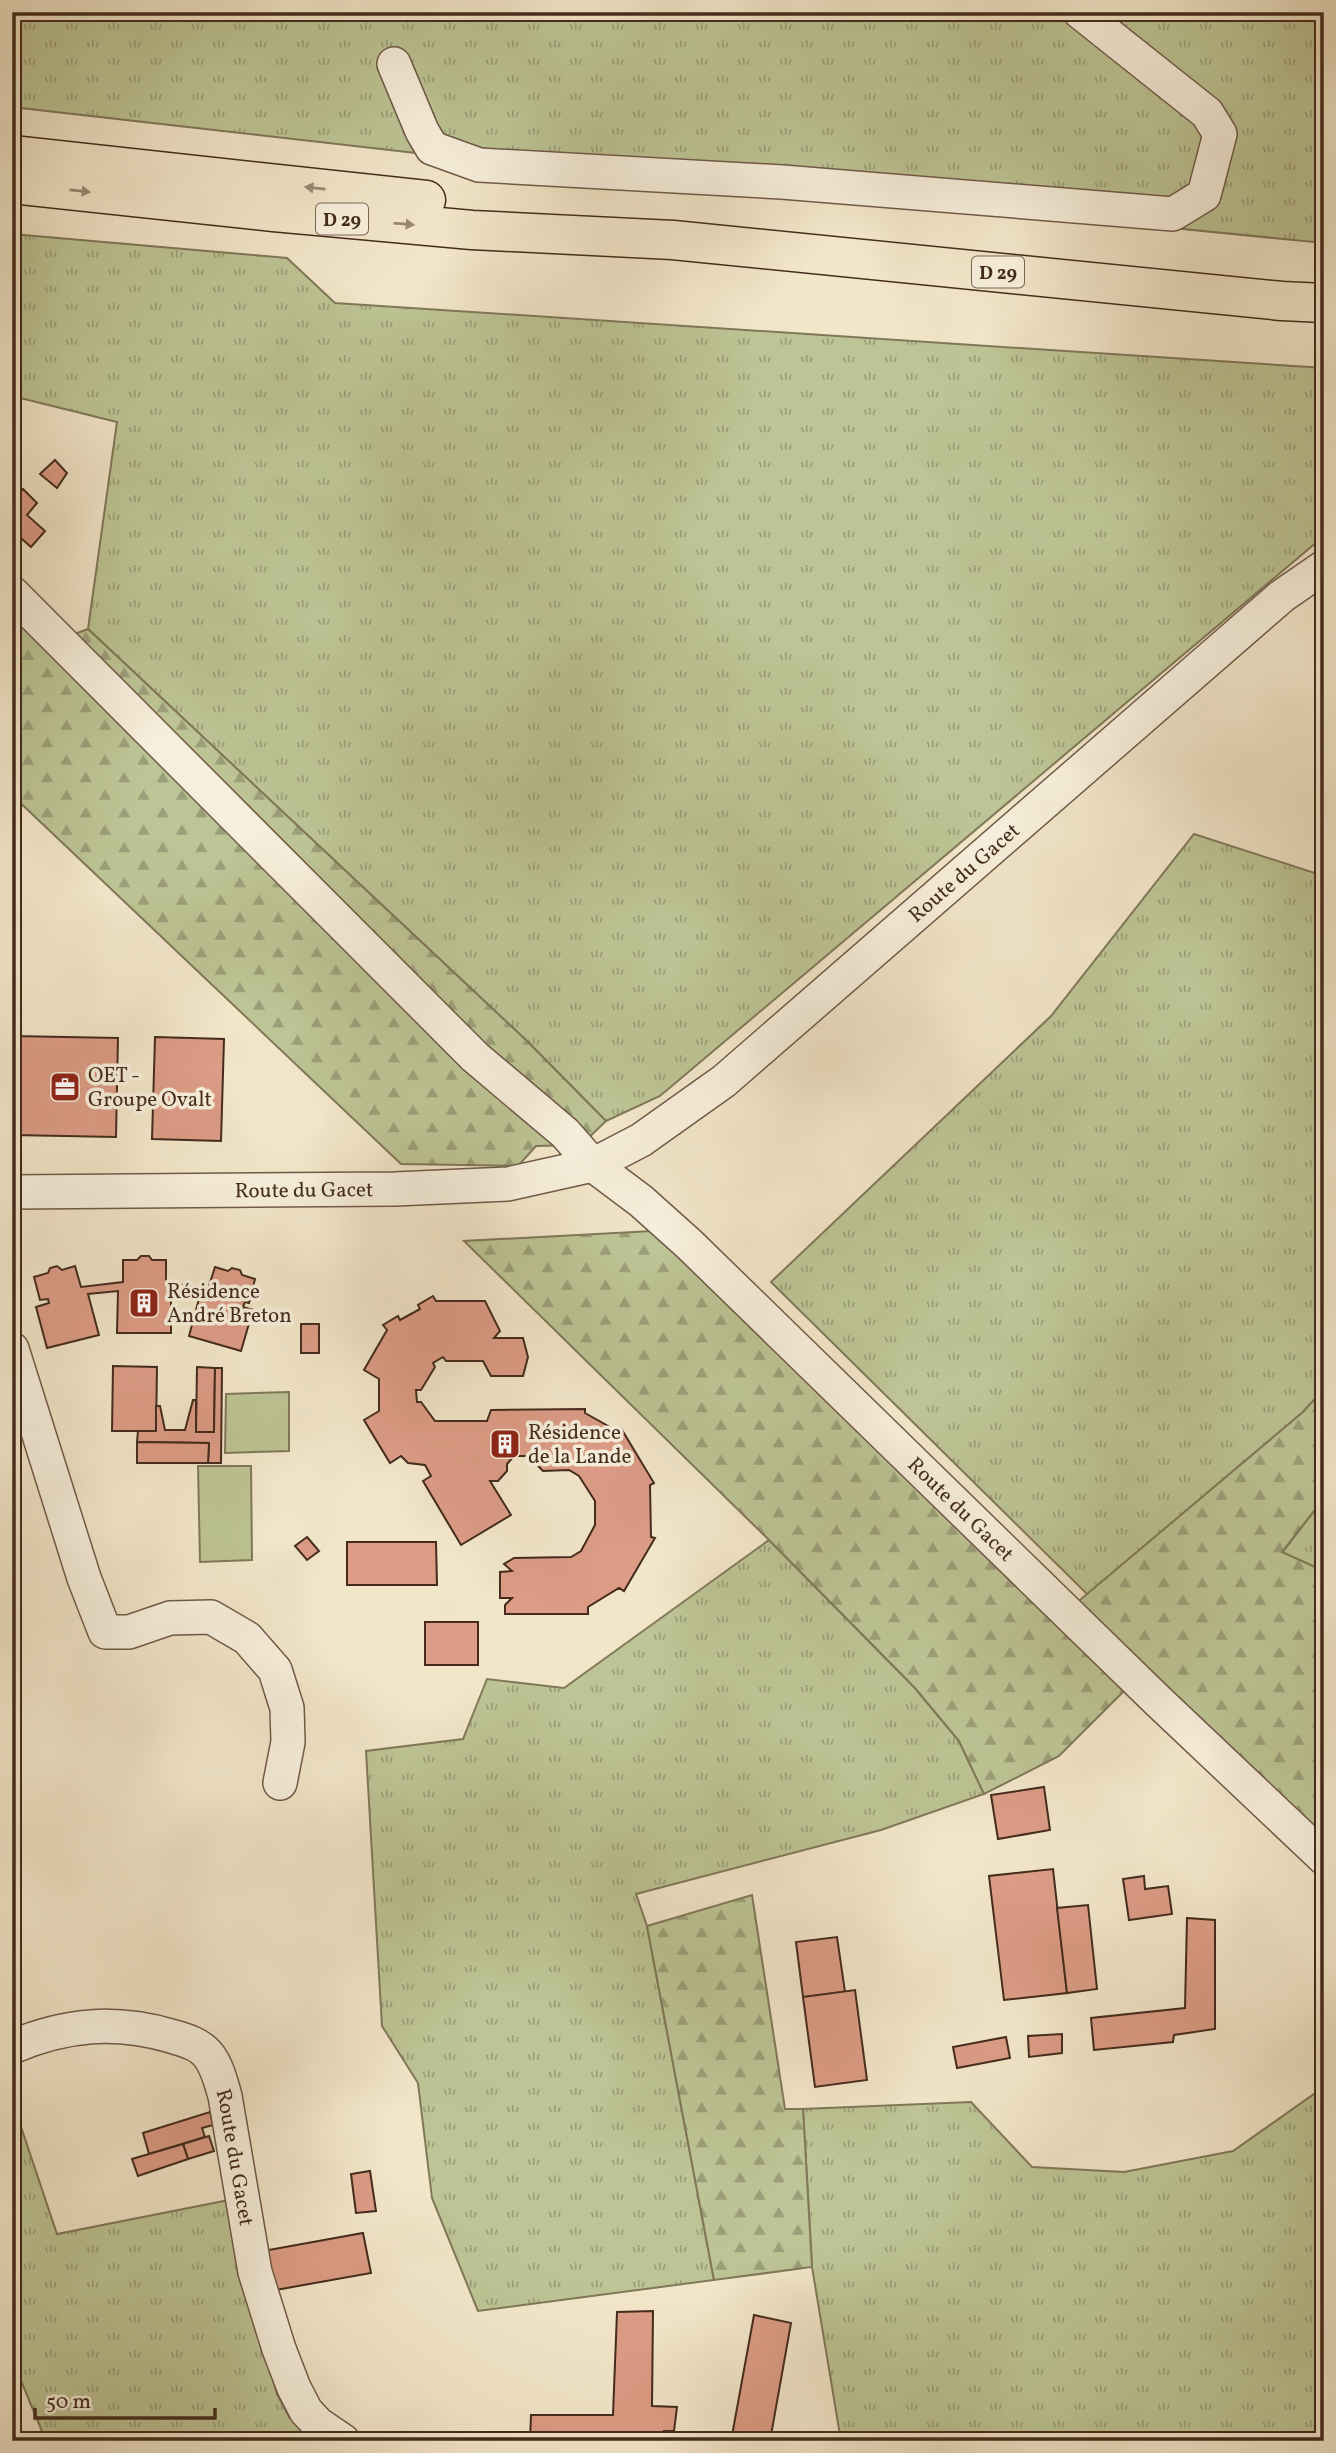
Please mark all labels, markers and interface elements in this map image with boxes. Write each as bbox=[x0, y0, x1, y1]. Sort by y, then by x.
one-way arrow bbox=[304, 182, 326, 193]
one-way arrow bbox=[69, 186, 91, 197]
road number: D 29 bbox=[316, 204, 368, 234]
one-way arrow bbox=[393, 219, 415, 230]
road number: D 29 bbox=[972, 256, 1024, 288]
street label: Route du Gacet bbox=[903, 817, 1027, 930]
place label: OET - Groupe Ovalt bbox=[88, 1062, 212, 1115]
office icon: OET - Groupe Ovalt bbox=[48, 1070, 82, 1104]
street label: Route du Gacet bbox=[234, 1176, 374, 1206]
place label: Résidence André Breton bbox=[167, 1278, 292, 1331]
building icon: Résidence André Breton bbox=[127, 1286, 161, 1320]
place label: Résidence de la Lande bbox=[528, 1419, 632, 1472]
building icon: Résidence de la Lande bbox=[488, 1427, 522, 1461]
street label: Route du Gacet bbox=[900, 1451, 1020, 1569]
street label: Route du Gacet bbox=[208, 2085, 260, 2228]
scale bar bbox=[35, 2376, 215, 2420]
text: 50 m bbox=[46, 2388, 91, 2417]

